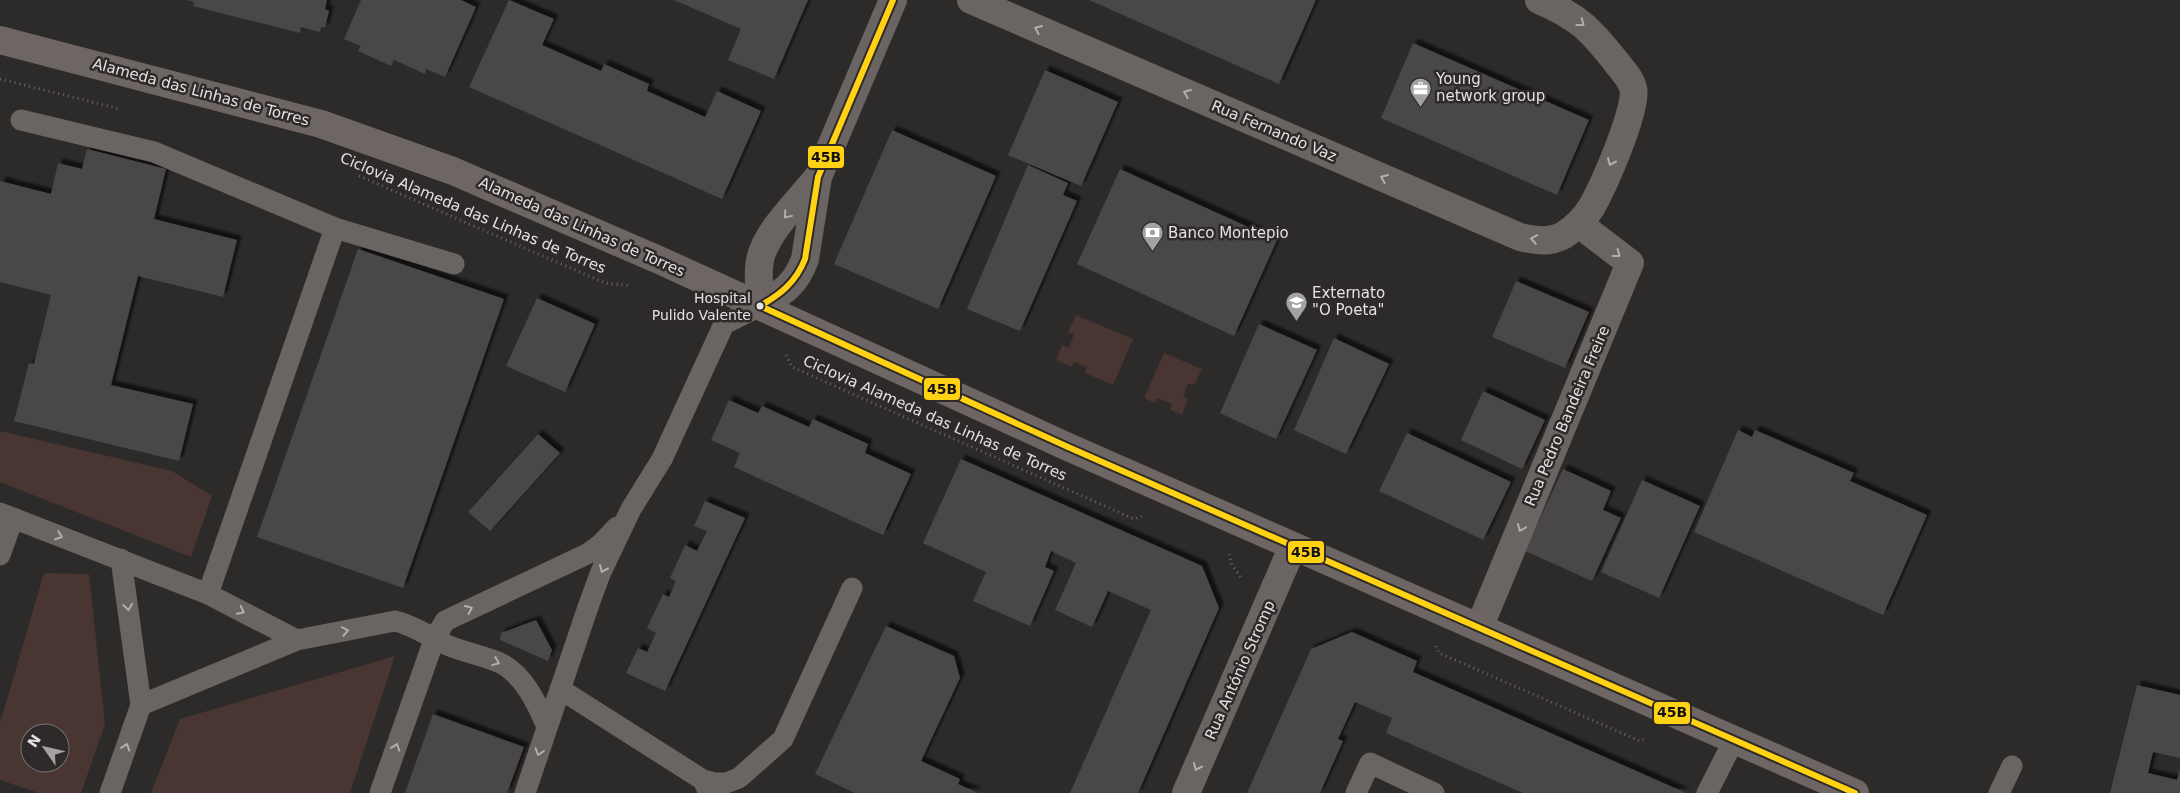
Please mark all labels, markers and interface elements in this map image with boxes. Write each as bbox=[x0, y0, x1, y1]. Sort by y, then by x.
one-way arrow bbox=[1575, 17, 1585, 26]
one-way arrow bbox=[1034, 24, 1043, 35]
street label: Alameda das Linhas de Torres bbox=[91, 54, 312, 130]
place label: Young network group bbox=[1435, 70, 1545, 105]
office icon: Young network group bbox=[1408, 76, 1432, 107]
one-way arrow bbox=[1183, 89, 1192, 100]
street label: Rua Fernando Vaz bbox=[1209, 97, 1339, 166]
line badge: 45B bbox=[807, 145, 845, 169]
street label: Ciclovia Alameda das Linhas de Torres bbox=[337, 149, 609, 277]
text: 45B bbox=[811, 149, 841, 165]
one-way arrow bbox=[1607, 157, 1618, 166]
street label: Alameda das Linhas de Torres bbox=[476, 173, 688, 281]
one-way arrow bbox=[1380, 174, 1389, 185]
one-way arrow bbox=[784, 209, 793, 218]
bank icon: Banco Montepio bbox=[1140, 221, 1164, 252]
place label: Banco Montepio bbox=[1168, 224, 1289, 242]
one-way arrow bbox=[1530, 235, 1539, 245]
one-way arrow bbox=[1611, 248, 1620, 256]
place label: Externato "O Poeta" bbox=[1312, 284, 1385, 319]
place label: Hospital Pulido Valente bbox=[652, 290, 751, 323]
school or university icon: Externato "O Poeta" bbox=[1284, 290, 1308, 321]
marker: Hospital Pulido Valente bbox=[755, 301, 765, 311]
street label: Rua Pedro Bandeira Freire bbox=[1521, 323, 1613, 509]
street label: Ciclovia Alameda das Linhas de Torres bbox=[800, 351, 1070, 485]
line badge: 45B bbox=[923, 377, 961, 401]
text: 45B bbox=[927, 381, 957, 397]
one-way arrow bbox=[1516, 523, 1527, 532]
one-way arrow bbox=[54, 530, 62, 540]
line badge: 45B bbox=[1287, 540, 1325, 564]
text: 45B bbox=[1291, 544, 1321, 560]
one-way arrow bbox=[599, 564, 609, 573]
street label: Rua António Stromp bbox=[1201, 598, 1279, 742]
one-way arrow bbox=[122, 603, 133, 611]
one-way arrow bbox=[236, 605, 245, 615]
one-way arrow bbox=[464, 605, 473, 616]
one-way arrow bbox=[341, 626, 349, 637]
one-way arrow bbox=[492, 656, 500, 666]
line badge: 45B bbox=[1653, 701, 1691, 725]
text: 45B bbox=[1657, 704, 1687, 720]
north arrow bbox=[20, 723, 70, 773]
text: N bbox=[24, 731, 44, 750]
one-way arrow bbox=[120, 743, 130, 752]
one-way arrow bbox=[391, 743, 401, 752]
one-way arrow bbox=[535, 747, 545, 756]
one-way arrow bbox=[1192, 762, 1203, 771]

